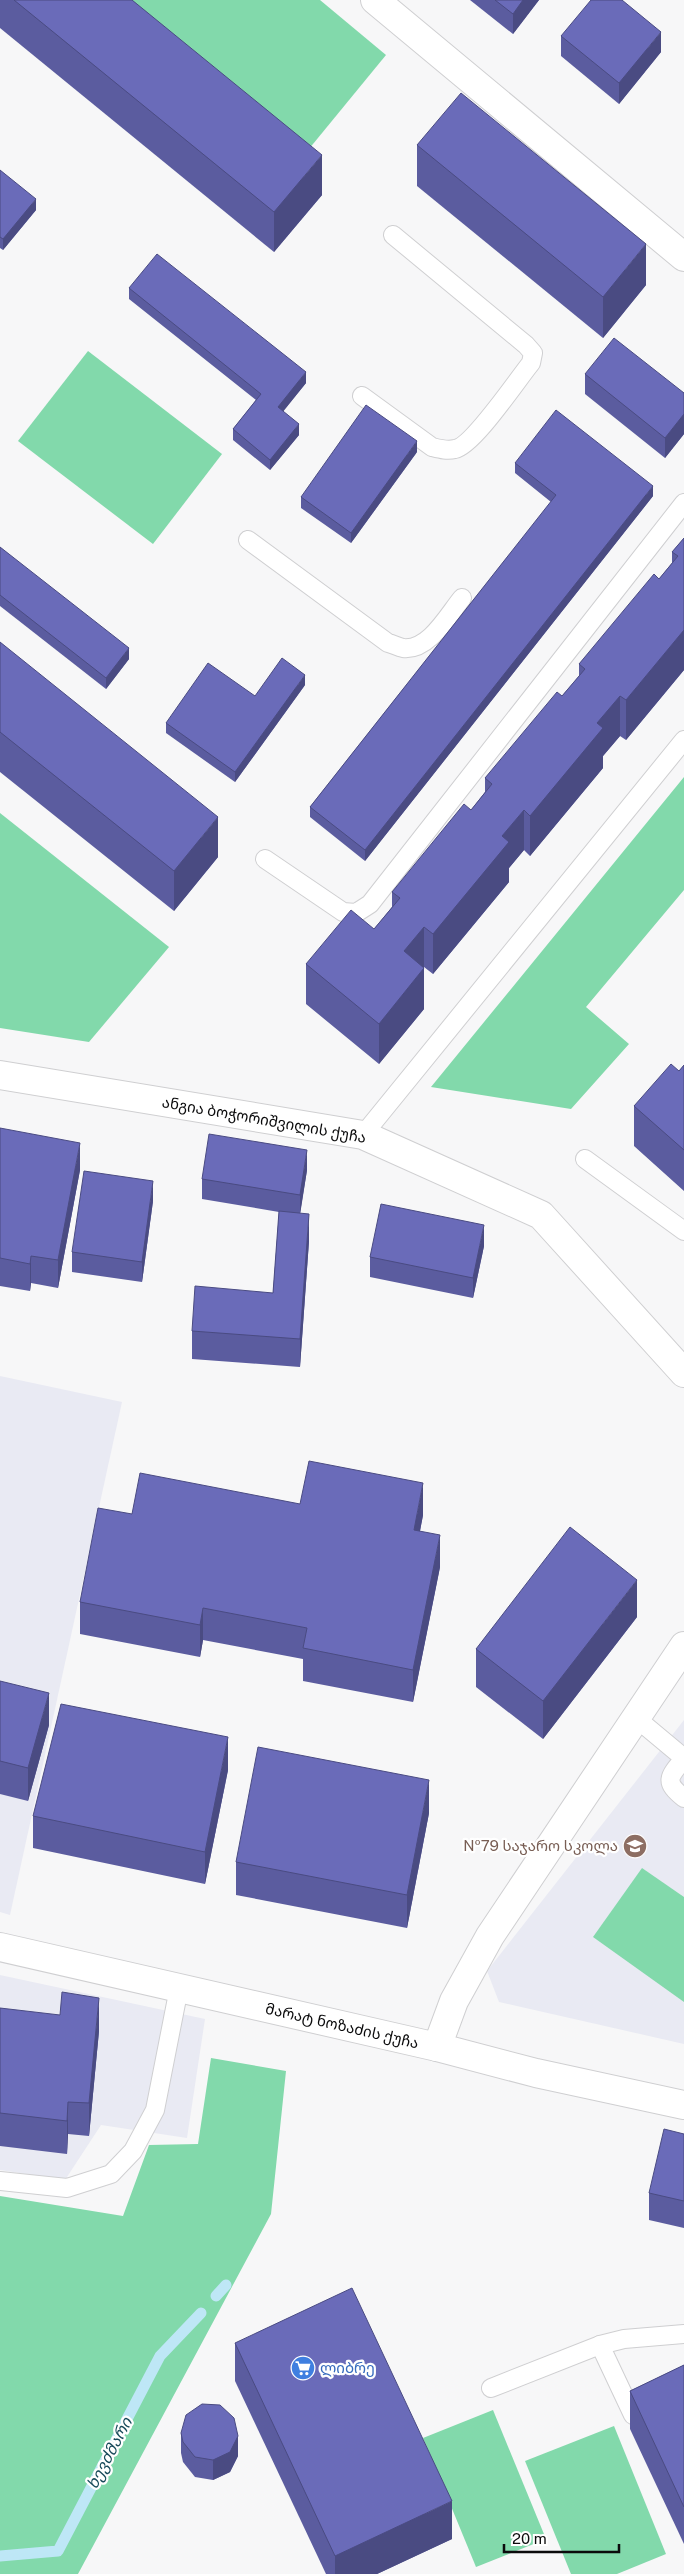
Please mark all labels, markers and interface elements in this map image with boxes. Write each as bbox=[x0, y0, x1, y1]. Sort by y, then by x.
street label: ანგია ბოჭორიშვილის ქუჩა bbox=[160, 1093, 368, 1147]
school or university icon: №79 საჯარო სკოლა bbox=[622, 1833, 648, 1859]
place label: №79 საჯარო სკოლა bbox=[463, 1837, 618, 1855]
street label: მარატ ნოზაძის ქუჩა bbox=[264, 2000, 420, 2052]
supermarket icon: ლიბრე bbox=[290, 2355, 316, 2381]
place label: ლიბრე bbox=[320, 2359, 375, 2377]
water label: ხევძმარი bbox=[83, 2414, 137, 2492]
scale bar bbox=[504, 2522, 619, 2554]
text: 20 m bbox=[512, 2530, 547, 2547]

